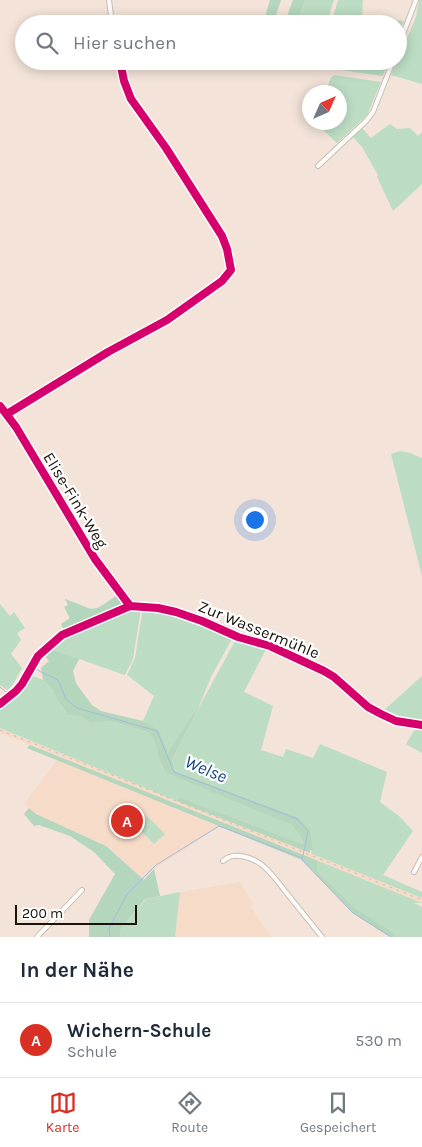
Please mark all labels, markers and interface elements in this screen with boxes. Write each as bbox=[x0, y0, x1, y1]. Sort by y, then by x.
search box bbox=[15, 15, 407, 70]
icon: search bbox=[33, 29, 61, 57]
text: Hier suchen bbox=[73, 32, 176, 54]
north arrow bbox=[302, 85, 347, 130]
street label: Elise-Fink-Weg bbox=[39, 449, 112, 552]
your location bbox=[242, 507, 268, 533]
street label: Zur Wassermühle bbox=[195, 596, 322, 662]
water label: Welse bbox=[182, 750, 230, 788]
pin: A bbox=[111, 802, 143, 840]
scale bar bbox=[15, 902, 138, 925]
text: 200 m bbox=[22, 905, 63, 922]
text: In der Nähe bbox=[20, 958, 134, 982]
text: Wichern-Schule bbox=[67, 1020, 211, 1042]
text: A bbox=[31, 1031, 41, 1050]
text: 530 m bbox=[355, 1031, 402, 1050]
text: Schule bbox=[67, 1042, 117, 1061]
tab: Karte bbox=[46, 1089, 80, 1136]
tab: Route bbox=[171, 1089, 208, 1136]
tab: Gespeichert bbox=[300, 1089, 376, 1136]

